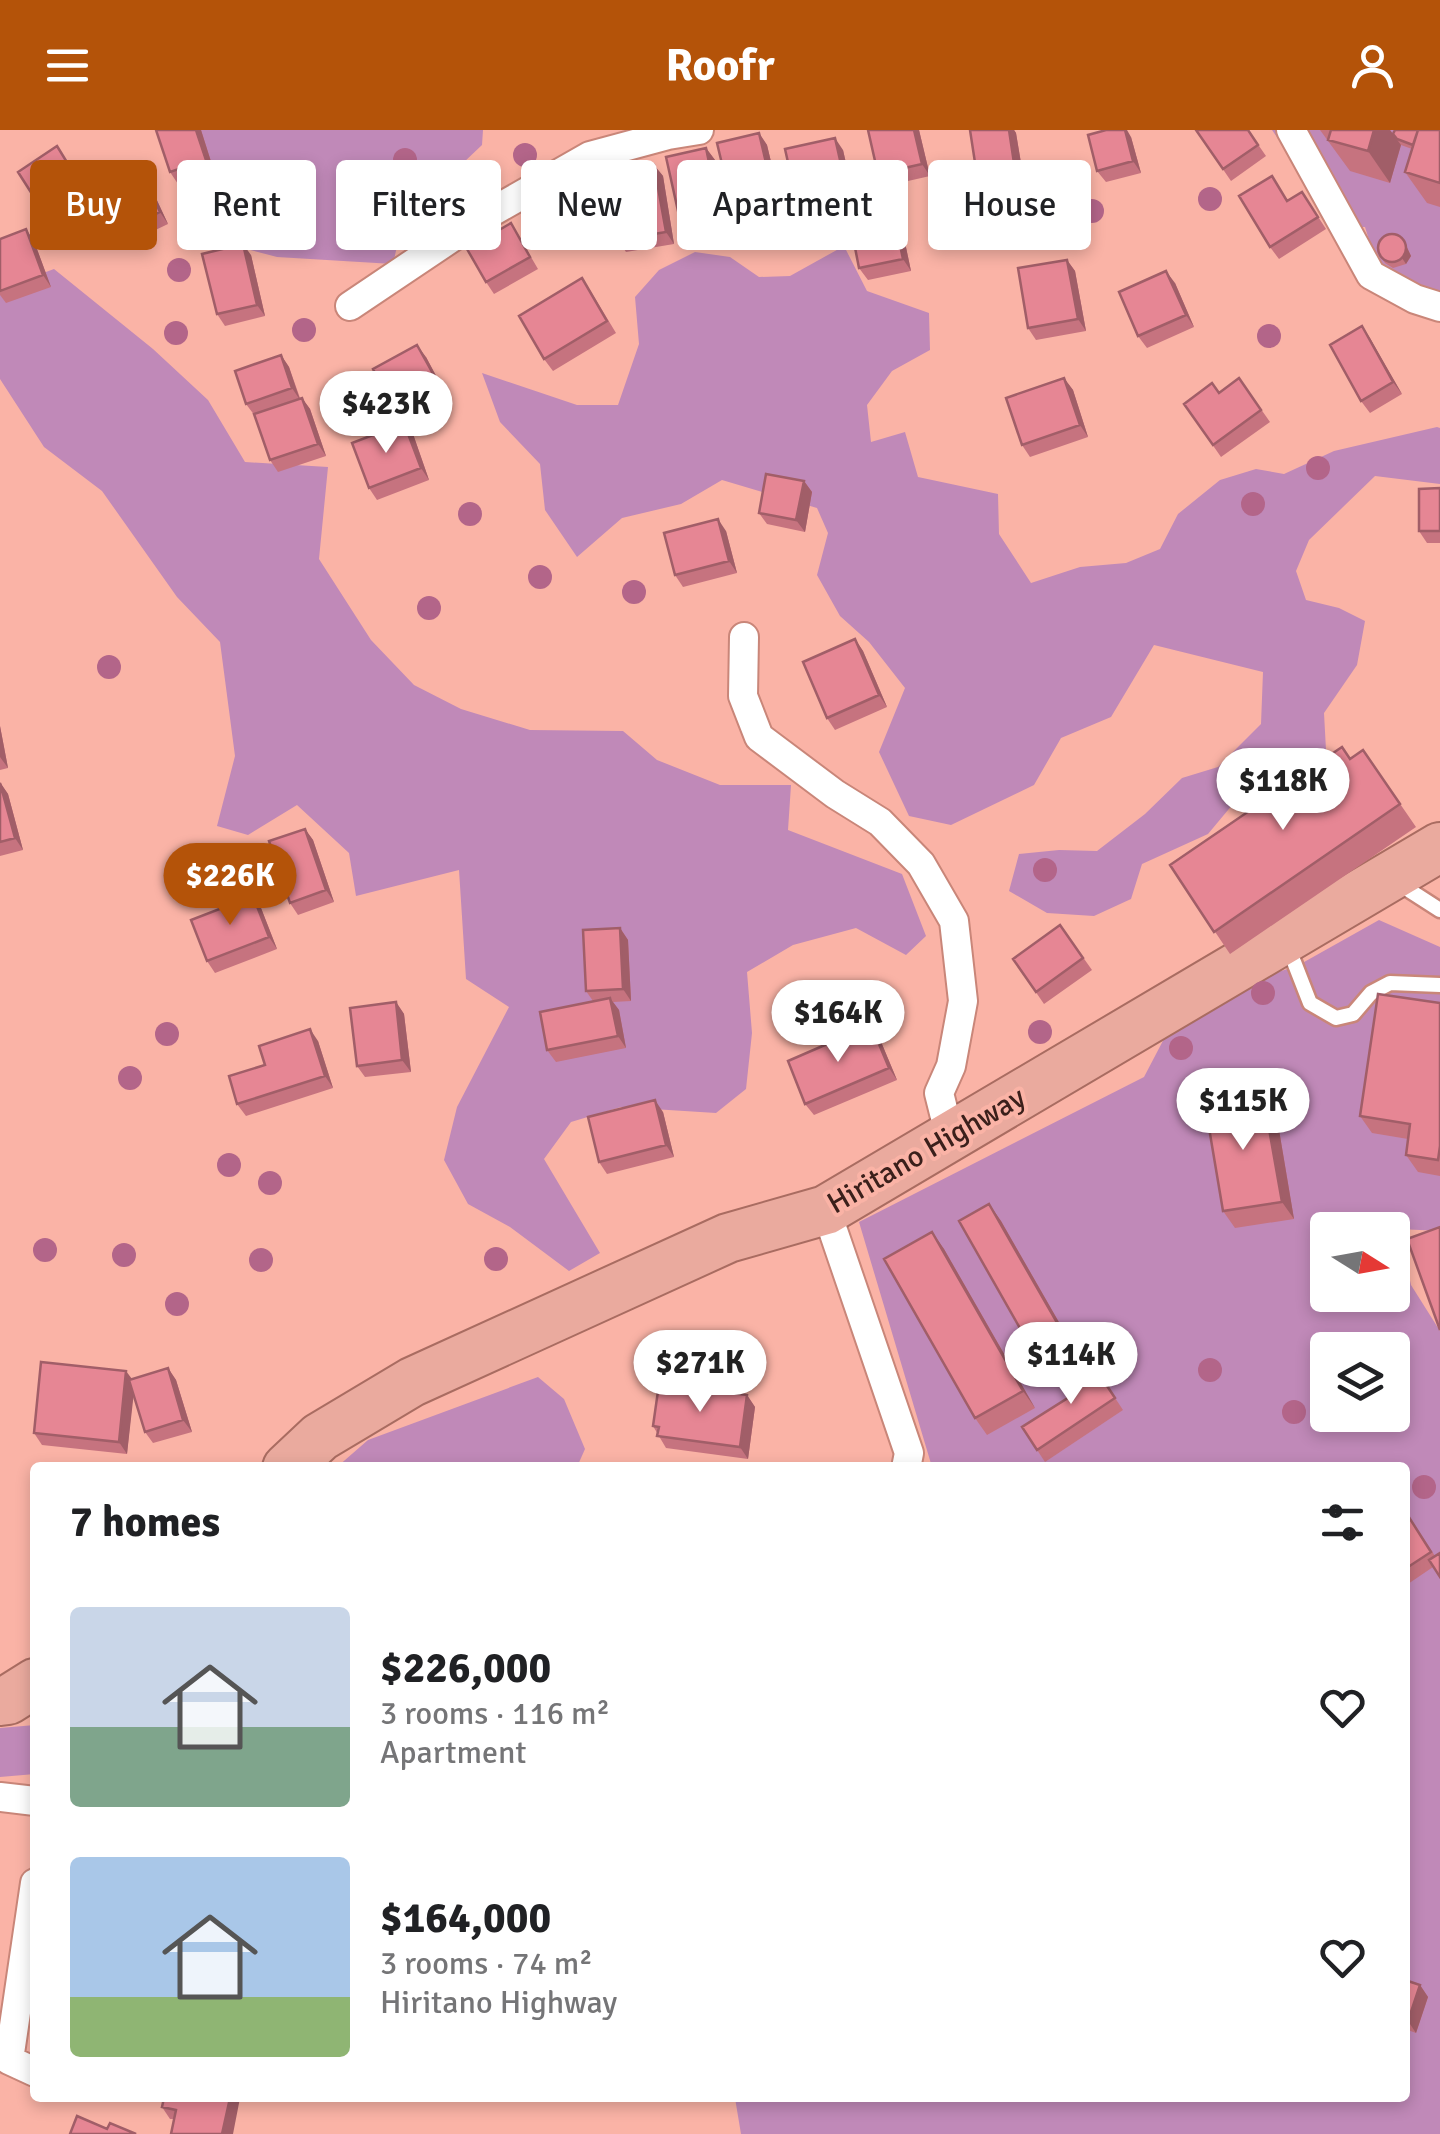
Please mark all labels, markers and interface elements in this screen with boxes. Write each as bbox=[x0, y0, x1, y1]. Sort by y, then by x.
icon: menu bbox=[40, 38, 95, 93]
text: Roofr bbox=[665, 38, 775, 93]
icon: person bbox=[1345, 38, 1400, 93]
chip: Buy bbox=[30, 160, 157, 250]
chip: Rent bbox=[177, 160, 316, 250]
chip: Filters bbox=[336, 160, 501, 250]
chip: New bbox=[521, 160, 657, 250]
chip: Apartment bbox=[677, 160, 908, 250]
chip: House bbox=[928, 160, 1091, 250]
pin: $423K bbox=[316, 371, 456, 456]
text: $423K bbox=[342, 384, 430, 423]
pin: $118K bbox=[1213, 748, 1353, 833]
text: $118K bbox=[1239, 761, 1327, 800]
pin: $226K bbox=[160, 843, 300, 928]
text: $226K bbox=[186, 856, 274, 895]
pin: $164K bbox=[768, 980, 908, 1065]
text: $164K bbox=[794, 993, 882, 1032]
pin: $115K bbox=[1173, 1068, 1313, 1153]
street label: Hiritano Highway bbox=[821, 1079, 1032, 1222]
text: $115K bbox=[1199, 1081, 1287, 1120]
north arrow bbox=[1310, 1212, 1410, 1312]
map controls bbox=[1310, 1212, 1410, 1432]
pin: $114K bbox=[1001, 1322, 1141, 1407]
pin: $271K bbox=[630, 1330, 770, 1415]
button: layers bbox=[1310, 1332, 1410, 1432]
text: $114K bbox=[1027, 1335, 1115, 1374]
text: $271K bbox=[656, 1343, 744, 1382]
icon: filters bbox=[1315, 1495, 1370, 1550]
text: 7 homes bbox=[70, 1497, 220, 1548]
text: $226,000 bbox=[380, 1643, 551, 1694]
icon: home bbox=[150, 1647, 270, 1767]
icon: heart bbox=[1315, 1680, 1370, 1735]
text: 3 rooms · 116 m² bbox=[380, 1694, 610, 1733]
text: Apartment bbox=[380, 1733, 527, 1772]
text: $164,000 bbox=[380, 1893, 551, 1944]
icon: home bbox=[150, 1897, 270, 2017]
icon: heart bbox=[1315, 1930, 1370, 1985]
text: 3 rooms · 74 m² bbox=[380, 1944, 593, 1983]
text: Hiritano Highway bbox=[380, 1983, 617, 2022]

